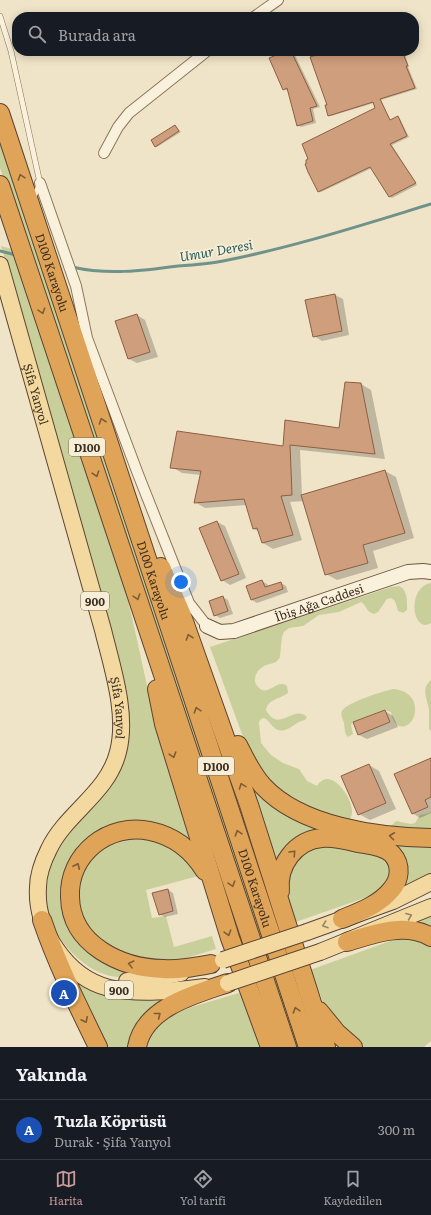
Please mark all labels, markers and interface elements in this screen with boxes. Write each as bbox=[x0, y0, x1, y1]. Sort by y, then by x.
search box bbox=[12, 12, 419, 56]
icon: search bbox=[26, 23, 48, 45]
text: Burada ara bbox=[58, 23, 136, 46]
one-way arrow bbox=[17, 174, 26, 181]
street label: D100 Karayolu bbox=[31, 231, 74, 315]
water label: Umur Deresi bbox=[178, 234, 254, 266]
one-way arrow bbox=[37, 307, 46, 314]
street label: Şifa Yanyol bbox=[19, 361, 54, 427]
one-way arrow bbox=[98, 418, 107, 425]
road number: D100 bbox=[69, 438, 105, 456]
one-way arrow bbox=[91, 470, 100, 477]
street label: D100 Karayolu bbox=[133, 538, 176, 622]
your location bbox=[171, 572, 191, 592]
street label: İbiş Ağa Caddesi bbox=[272, 579, 366, 626]
road number: 900 bbox=[81, 592, 109, 610]
one-way arrow bbox=[132, 594, 141, 601]
one-way arrow bbox=[185, 633, 194, 640]
street label: Şifa Yanyol bbox=[106, 675, 130, 740]
one-way arrow bbox=[194, 706, 202, 713]
one-way arrow bbox=[168, 751, 177, 758]
road number: D100 bbox=[198, 757, 234, 775]
one-way arrow bbox=[238, 782, 247, 789]
one-way arrow bbox=[234, 830, 243, 837]
one-way arrow bbox=[389, 832, 395, 841]
street label: D100 Karayolu bbox=[234, 846, 277, 930]
one-way arrow bbox=[288, 850, 296, 858]
one-way arrow bbox=[72, 863, 80, 871]
one-way arrow bbox=[228, 880, 236, 887]
one-way arrow bbox=[405, 913, 412, 921]
one-way arrow bbox=[321, 921, 328, 929]
one-way arrow bbox=[223, 929, 232, 936]
one-way arrow bbox=[128, 961, 134, 969]
pin: A bbox=[51, 978, 77, 1008]
road number: 900 bbox=[105, 981, 133, 999]
one-way arrow bbox=[292, 1007, 301, 1014]
one-way arrow bbox=[153, 1013, 160, 1020]
one-way arrow bbox=[80, 1016, 88, 1024]
text: Yakında bbox=[16, 1061, 87, 1086]
text: Tuzla Köprüsü bbox=[54, 1109, 167, 1132]
text: A bbox=[24, 1120, 34, 1139]
text: 300 m bbox=[378, 1120, 415, 1139]
text: Durak · Şifa Yanyol bbox=[54, 1132, 171, 1151]
tab: Harita bbox=[49, 1168, 83, 1208]
tab: Yol tarifi bbox=[180, 1168, 226, 1208]
tab: Kaydedilen bbox=[323, 1168, 382, 1208]

